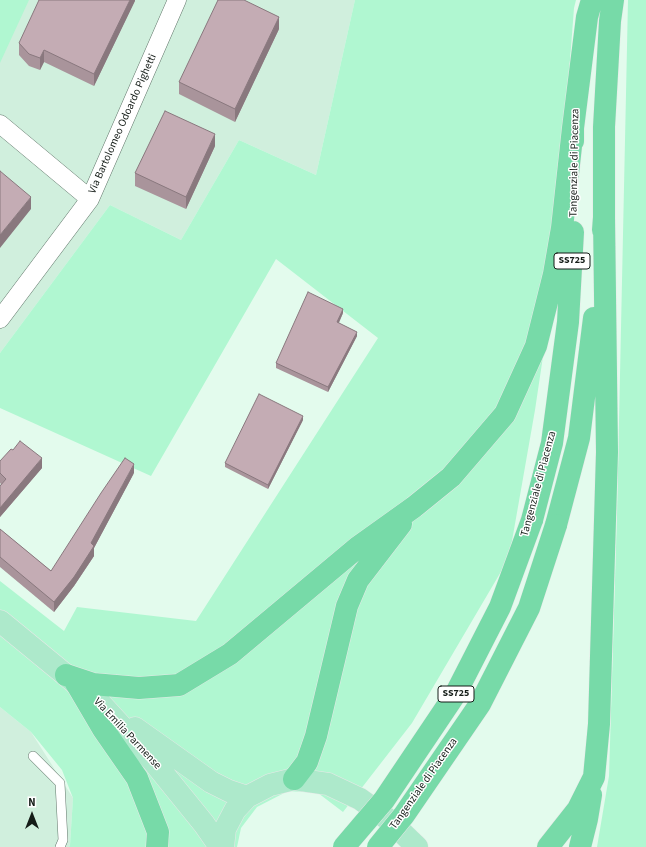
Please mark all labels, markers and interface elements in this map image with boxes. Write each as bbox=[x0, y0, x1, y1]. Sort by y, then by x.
street label: Via Bartolomeo Odoardo Pighetti bbox=[86, 52, 160, 196]
street label: Tangenziale di Piacenza bbox=[567, 109, 583, 217]
road number: SS725 bbox=[554, 253, 590, 269]
street label: Tangenziale di Piacenza bbox=[519, 430, 559, 538]
road number: SS725 bbox=[438, 686, 474, 702]
street label: Via Emilia Parmense bbox=[91, 696, 163, 772]
street label: Tangenziale di Piacenza bbox=[387, 736, 461, 832]
north arrow bbox=[12, 795, 52, 835]
text: N bbox=[28, 795, 36, 810]

